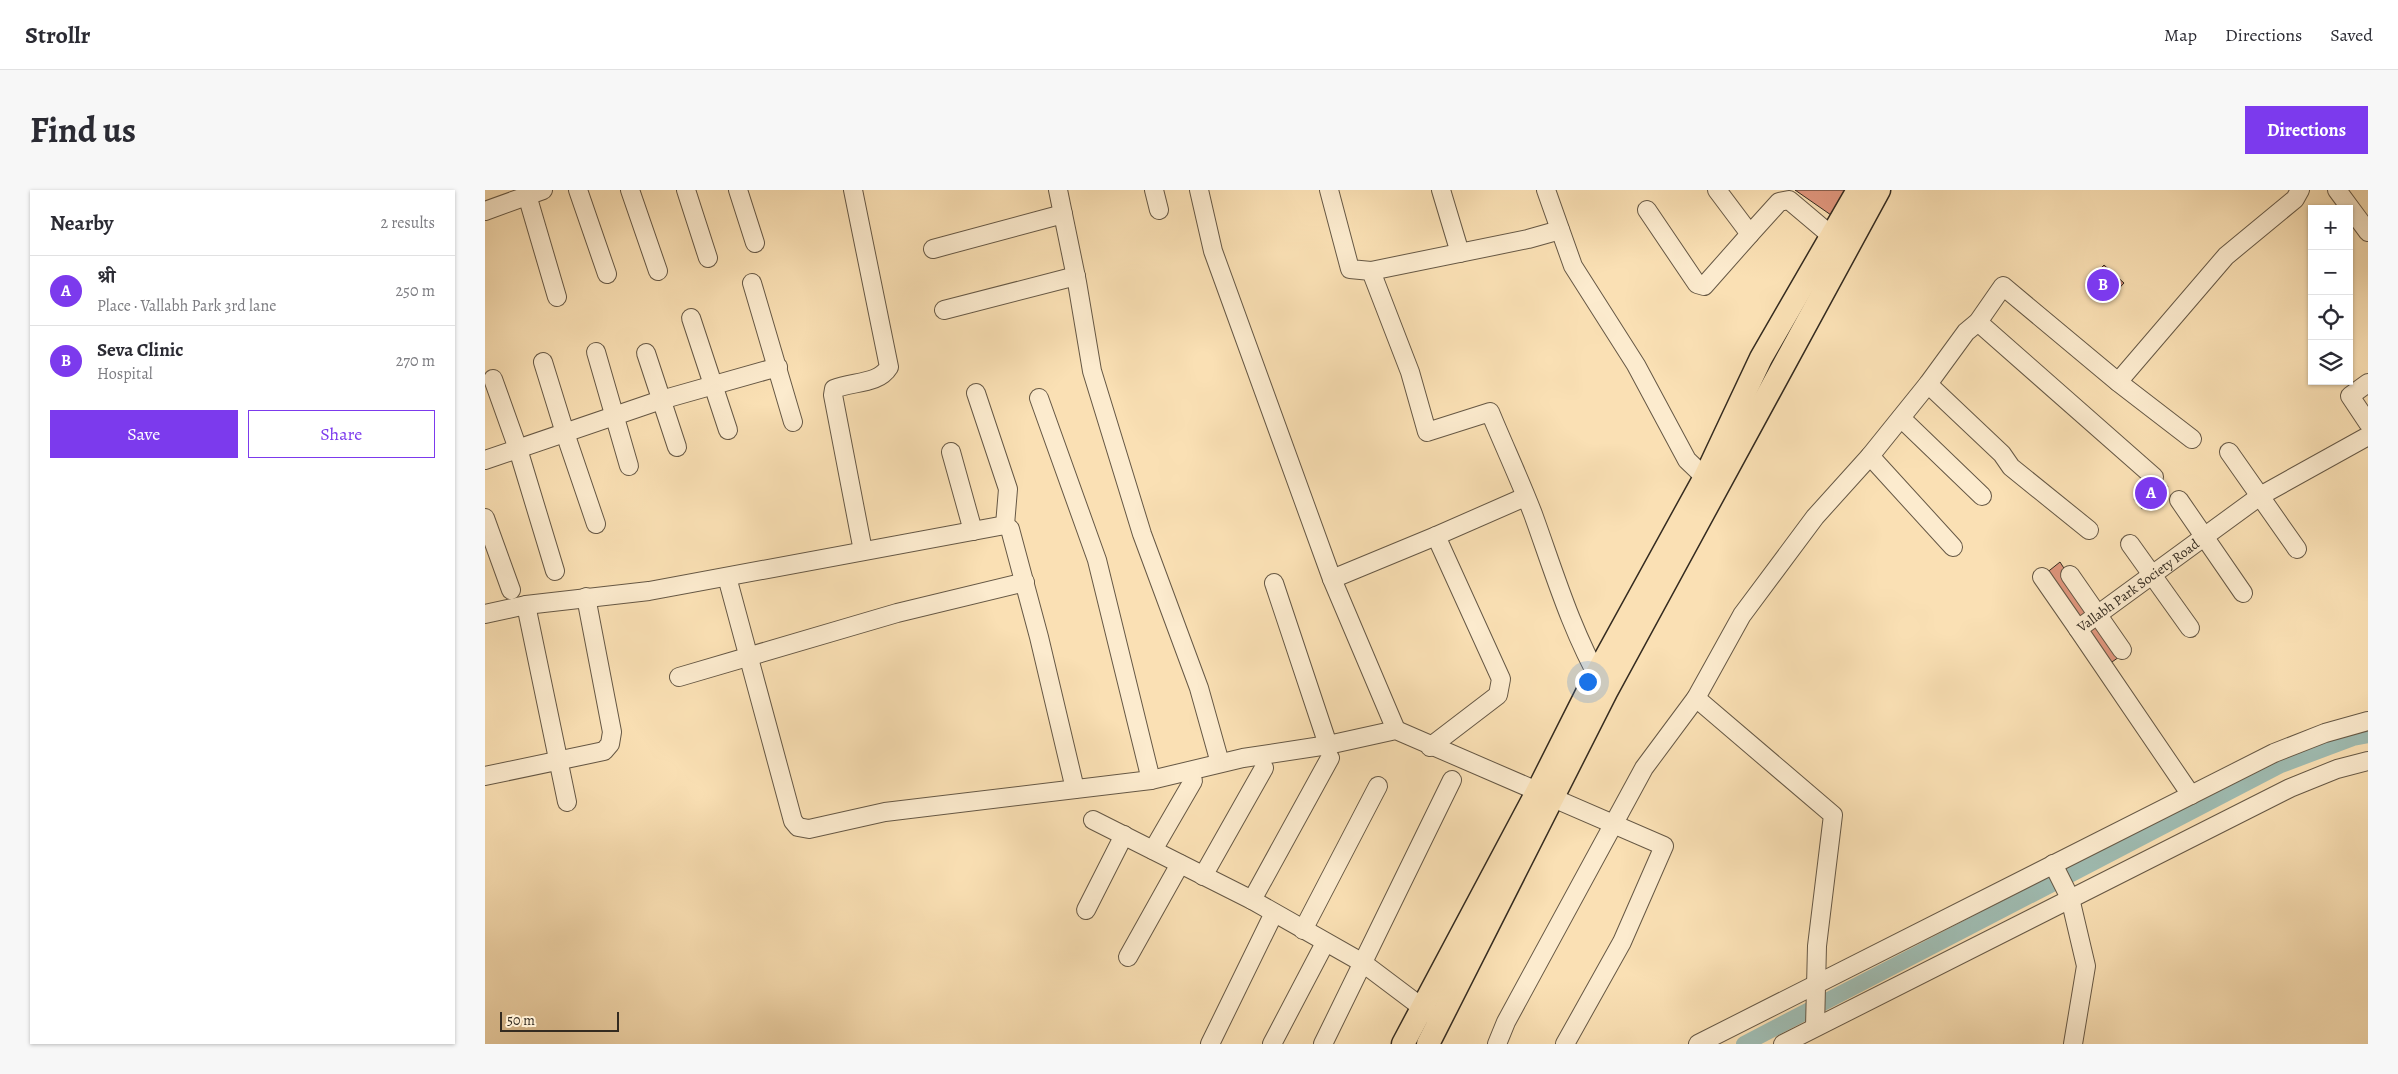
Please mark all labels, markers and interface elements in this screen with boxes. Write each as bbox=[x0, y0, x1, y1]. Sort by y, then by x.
text: Strollr bbox=[25, 19, 90, 51]
text: Map bbox=[2164, 23, 2197, 47]
text: Directions bbox=[2225, 23, 2302, 47]
text: Saved bbox=[2330, 23, 2373, 47]
text: Find us bbox=[30, 106, 136, 154]
button: Directions bbox=[2245, 106, 2368, 154]
map controls bbox=[2308, 205, 2353, 385]
button: + bbox=[2308, 205, 2353, 250]
text: Nearby bbox=[50, 209, 113, 237]
text: 2 results bbox=[380, 212, 435, 234]
button: − bbox=[2308, 250, 2353, 295]
text: श्री bbox=[97, 264, 115, 290]
pin: B bbox=[2087, 266, 2119, 304]
text: A bbox=[61, 280, 71, 302]
text: 250 m bbox=[396, 280, 435, 302]
text: Place · Vallabh Park 3rd lane bbox=[97, 295, 276, 317]
button: locate bbox=[2308, 295, 2353, 340]
text: Seva Clinic bbox=[97, 337, 184, 363]
button: layers bbox=[2308, 340, 2353, 385]
text: B bbox=[61, 350, 71, 372]
text: 270 m bbox=[396, 350, 435, 372]
text: Hospital bbox=[97, 363, 153, 385]
button: Save bbox=[50, 410, 238, 458]
button: Share bbox=[248, 410, 435, 458]
pin: A bbox=[2135, 474, 2167, 512]
street label: Vallabh Park Society Road bbox=[2072, 534, 2203, 637]
your location bbox=[1575, 669, 1601, 695]
scale bar bbox=[500, 1009, 619, 1032]
text: 50 m bbox=[507, 1011, 535, 1030]

